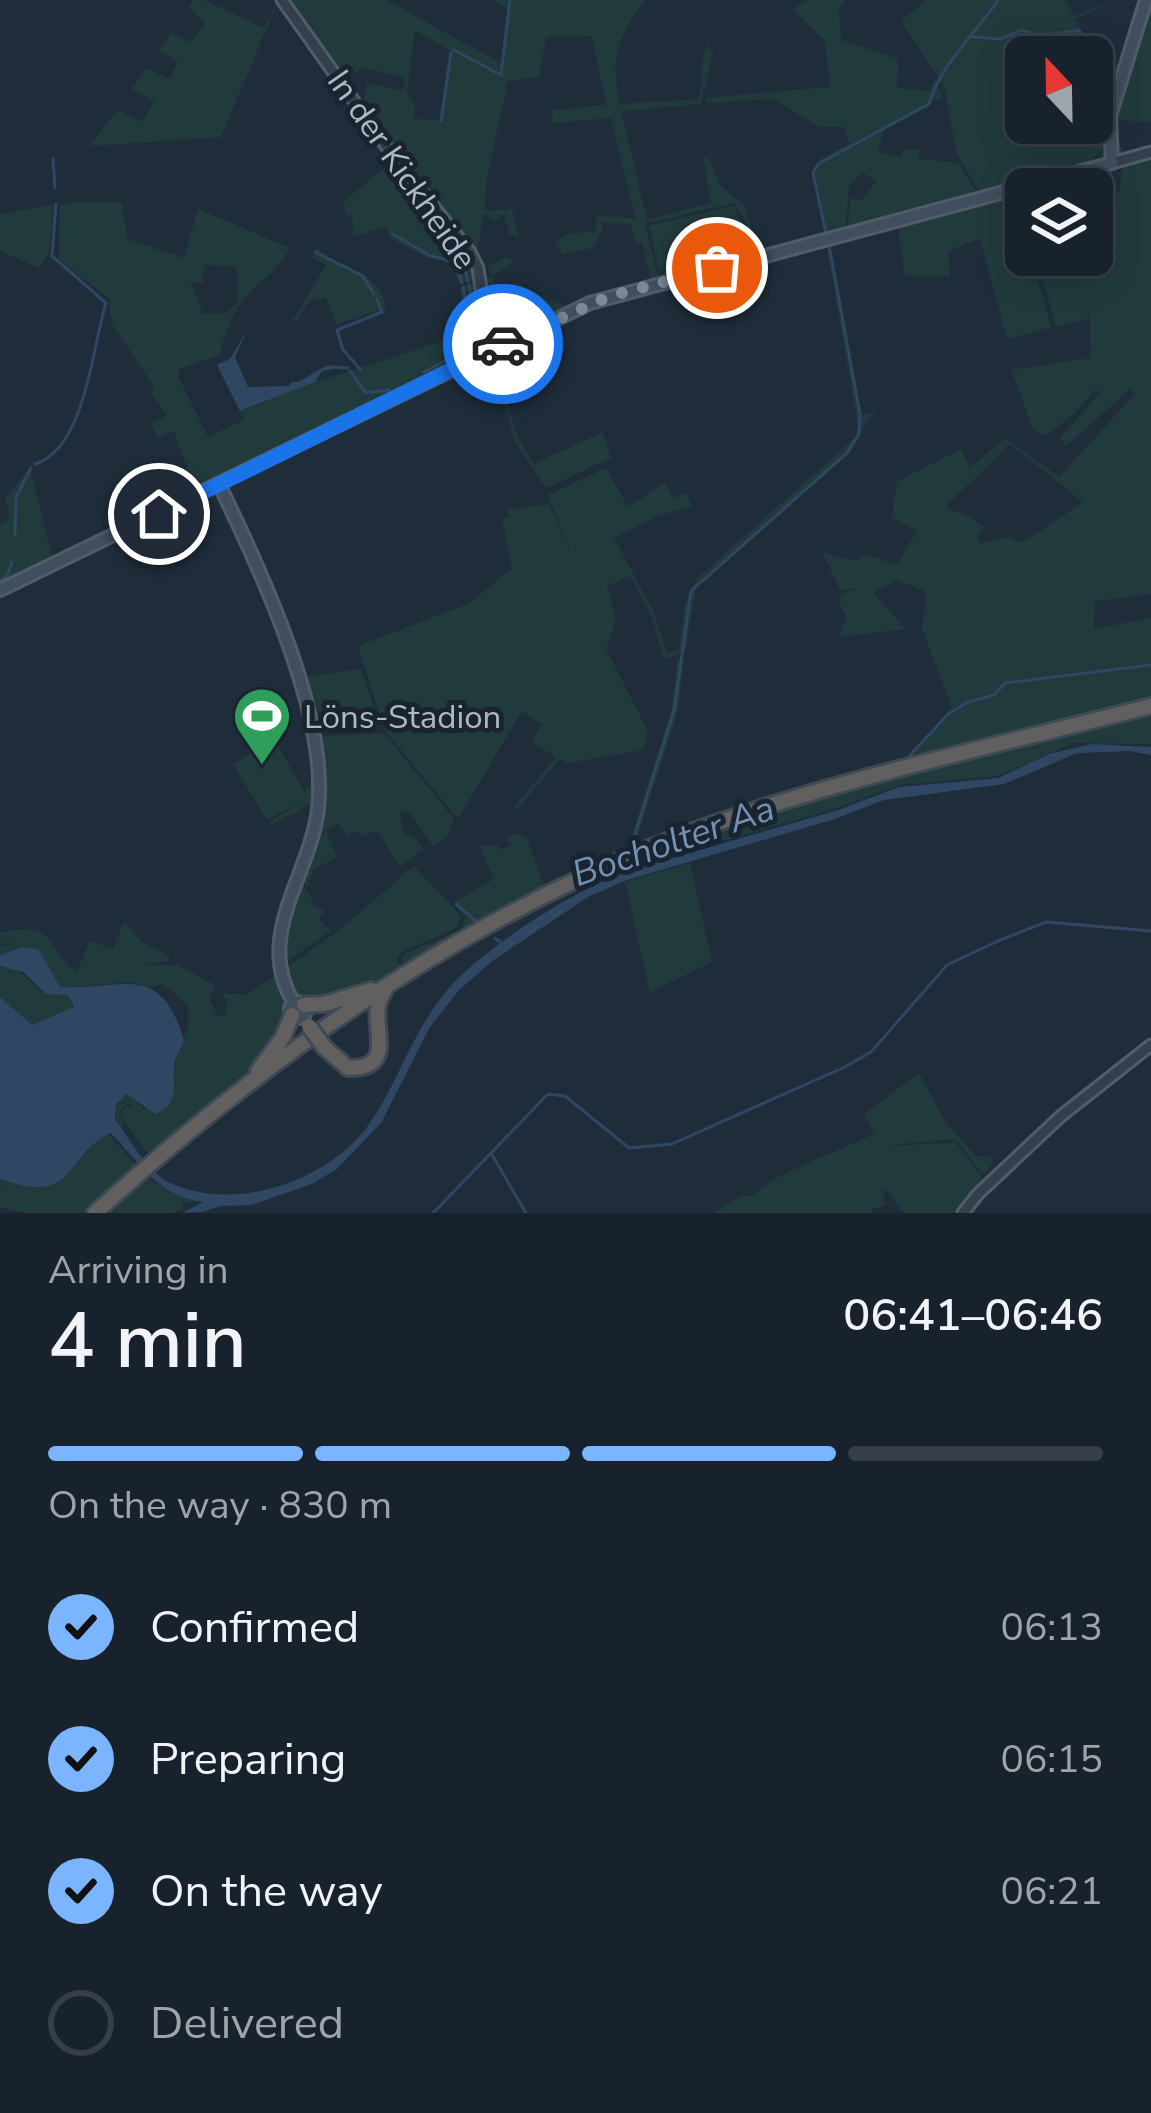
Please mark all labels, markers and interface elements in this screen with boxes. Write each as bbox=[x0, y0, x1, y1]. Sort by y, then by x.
north arrow bbox=[1005, 36, 1113, 144]
map controls bbox=[1005, 36, 1113, 276]
street label: In der Kickheide bbox=[316, 61, 487, 278]
button: layers bbox=[1005, 168, 1113, 276]
pin bbox=[666, 217, 768, 319]
icon: bag bbox=[684, 235, 750, 301]
courier bbox=[443, 284, 563, 404]
icon: car bbox=[470, 311, 536, 377]
pin bbox=[108, 463, 210, 565]
icon: home bbox=[126, 481, 192, 547]
sports icon: Löns-Stadion bbox=[231, 685, 293, 767]
place label: Löns-Stadion bbox=[304, 695, 501, 740]
water label: Bocholter Aa bbox=[566, 784, 781, 899]
text: Arriving in bbox=[48, 1244, 229, 1297]
text: 06:41–06:46 bbox=[843, 1285, 1103, 1346]
text: 4 min bbox=[48, 1288, 247, 1395]
text: On the way · 830 m bbox=[48, 1479, 392, 1532]
icon: check bbox=[48, 1594, 114, 1660]
text: Confirmed bbox=[150, 1597, 359, 1658]
text: 06:13 bbox=[1001, 1601, 1103, 1654]
icon: check bbox=[48, 1726, 114, 1792]
text: Preparing bbox=[150, 1729, 346, 1790]
text: 06:15 bbox=[1001, 1733, 1103, 1786]
icon: check bbox=[48, 1858, 114, 1924]
text: On the way bbox=[150, 1861, 383, 1922]
text: 06:21 bbox=[1001, 1865, 1103, 1918]
text: Delivered bbox=[150, 1993, 344, 2054]

